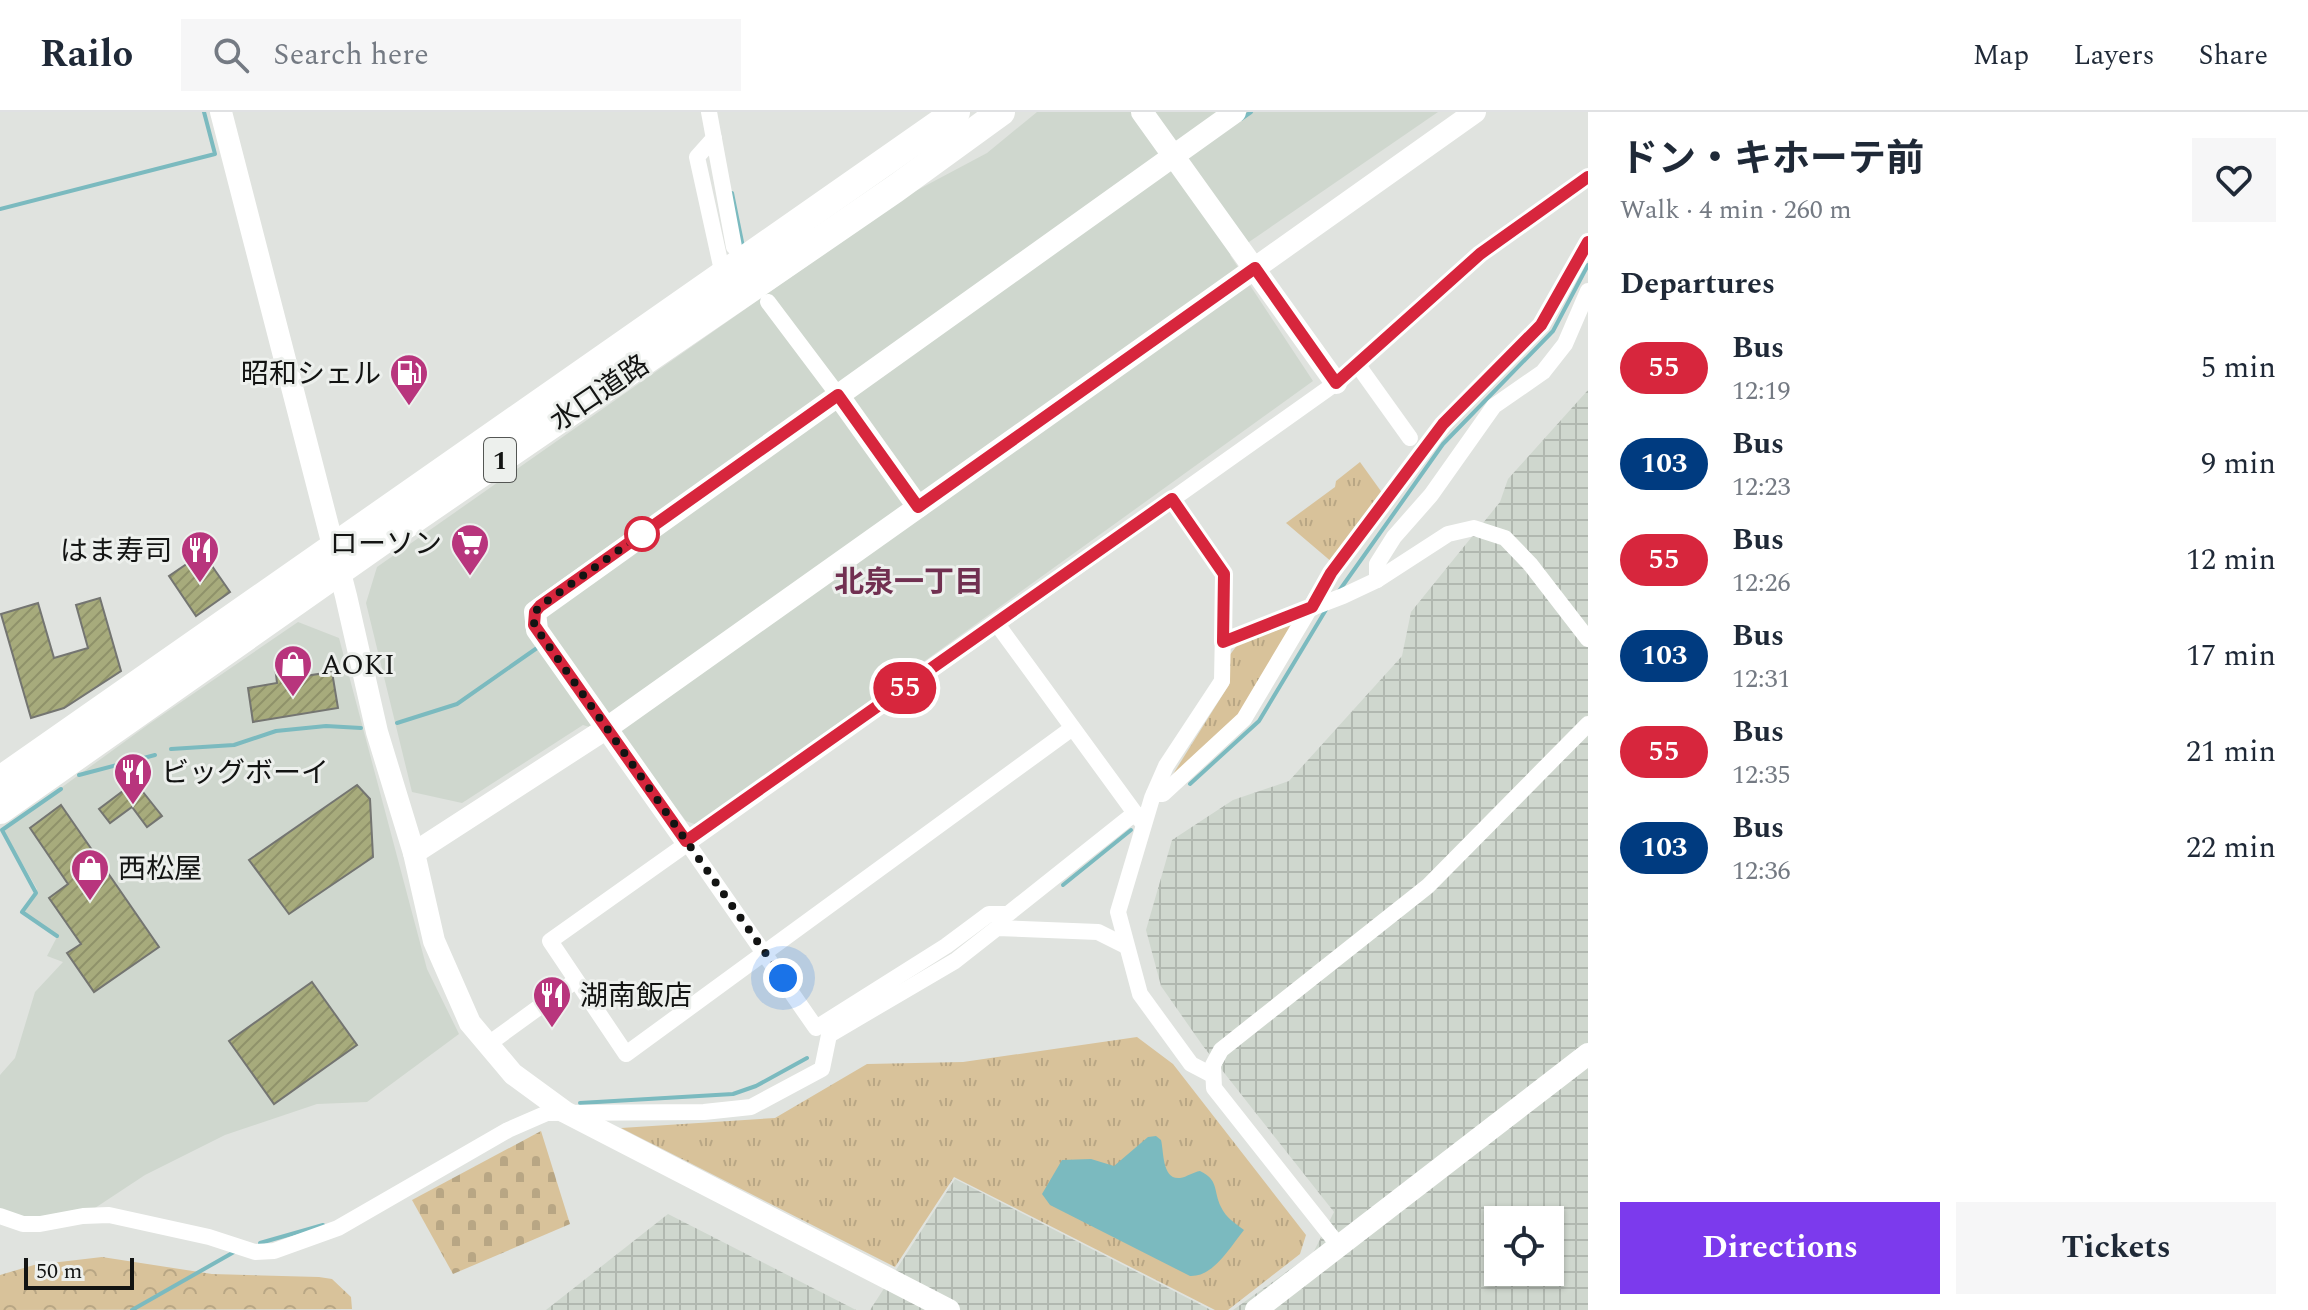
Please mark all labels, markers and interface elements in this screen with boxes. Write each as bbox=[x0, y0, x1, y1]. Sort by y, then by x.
search box bbox=[181, 19, 741, 91]
text: Railo bbox=[40, 26, 133, 84]
text: Search here bbox=[273, 32, 429, 78]
icon: search bbox=[209, 33, 253, 77]
text: Map bbox=[1973, 34, 2029, 77]
text: Layers bbox=[2073, 34, 2155, 77]
text: Share bbox=[2199, 34, 2268, 77]
text: ドン・キホーテ前 bbox=[1620, 131, 1924, 189]
button: heart bbox=[2192, 138, 2276, 222]
text: Walk · 4 min · 260 m bbox=[1620, 190, 1852, 230]
text: Departures bbox=[1620, 261, 1775, 307]
text: Bus bbox=[1732, 325, 1784, 371]
street label: 水口道路 bbox=[541, 344, 658, 442]
text: 5 min bbox=[2201, 345, 2276, 391]
text: 55 bbox=[1648, 346, 1680, 389]
fuel station icon: 昭和シェル bbox=[388, 352, 430, 407]
place label: 昭和シェル bbox=[241, 353, 381, 396]
text: 12:19 bbox=[1732, 371, 1791, 411]
text: Bus bbox=[1732, 421, 1784, 467]
road number: 1 bbox=[484, 438, 516, 482]
text: 9 min bbox=[2201, 441, 2276, 487]
text: 103 bbox=[1640, 442, 1688, 485]
text: 12:23 bbox=[1732, 467, 1791, 507]
unlabelled marker bbox=[625, 517, 659, 551]
text: Bus bbox=[1732, 517, 1784, 563]
supermarket icon: ローソン bbox=[449, 522, 491, 577]
place label: ローソン bbox=[330, 523, 442, 566]
restaurant icon: はま寿司 bbox=[179, 529, 221, 584]
place label: はま寿司 bbox=[60, 530, 172, 573]
text: 12 min bbox=[2186, 537, 2276, 583]
text: 55 bbox=[1648, 538, 1680, 581]
district label: 北泉一丁目 bbox=[834, 560, 984, 606]
text: 12:26 bbox=[1732, 563, 1791, 603]
text: Bus bbox=[1732, 613, 1784, 659]
text: 17 min bbox=[2186, 633, 2276, 679]
text: 103 bbox=[1640, 634, 1688, 677]
shop icon: AOKI bbox=[272, 643, 314, 698]
place label: AOKI bbox=[321, 644, 395, 687]
text: 12:31 bbox=[1732, 659, 1791, 699]
line badge: 55 bbox=[869, 662, 941, 714]
text: 55 bbox=[889, 666, 921, 709]
text: Bus bbox=[1732, 709, 1784, 755]
text: 21 min bbox=[2186, 729, 2276, 775]
text: 55 bbox=[1648, 730, 1680, 773]
restaurant icon: ビッグボーイ bbox=[112, 751, 154, 806]
place label: ビッグボーイ bbox=[161, 752, 329, 795]
text: 12:35 bbox=[1732, 755, 1791, 795]
text: Bus bbox=[1732, 805, 1784, 851]
text: 22 min bbox=[2186, 825, 2276, 871]
text: 103 bbox=[1640, 826, 1688, 869]
shop icon: 西松屋 bbox=[69, 847, 111, 902]
place label: 西松屋 bbox=[118, 848, 202, 891]
text: 12:36 bbox=[1732, 851, 1791, 891]
your location bbox=[763, 958, 803, 998]
restaurant icon: 湖南飯店 bbox=[531, 974, 573, 1029]
place label: 湖南飯店 bbox=[580, 975, 692, 1018]
button: Directions bbox=[1620, 1202, 1940, 1294]
button: Tickets bbox=[1956, 1202, 2276, 1294]
map controls bbox=[1484, 1206, 1564, 1286]
button: locate bbox=[1484, 1206, 1564, 1286]
scale bar bbox=[24, 1254, 134, 1290]
text: 50 m bbox=[36, 1255, 82, 1288]

